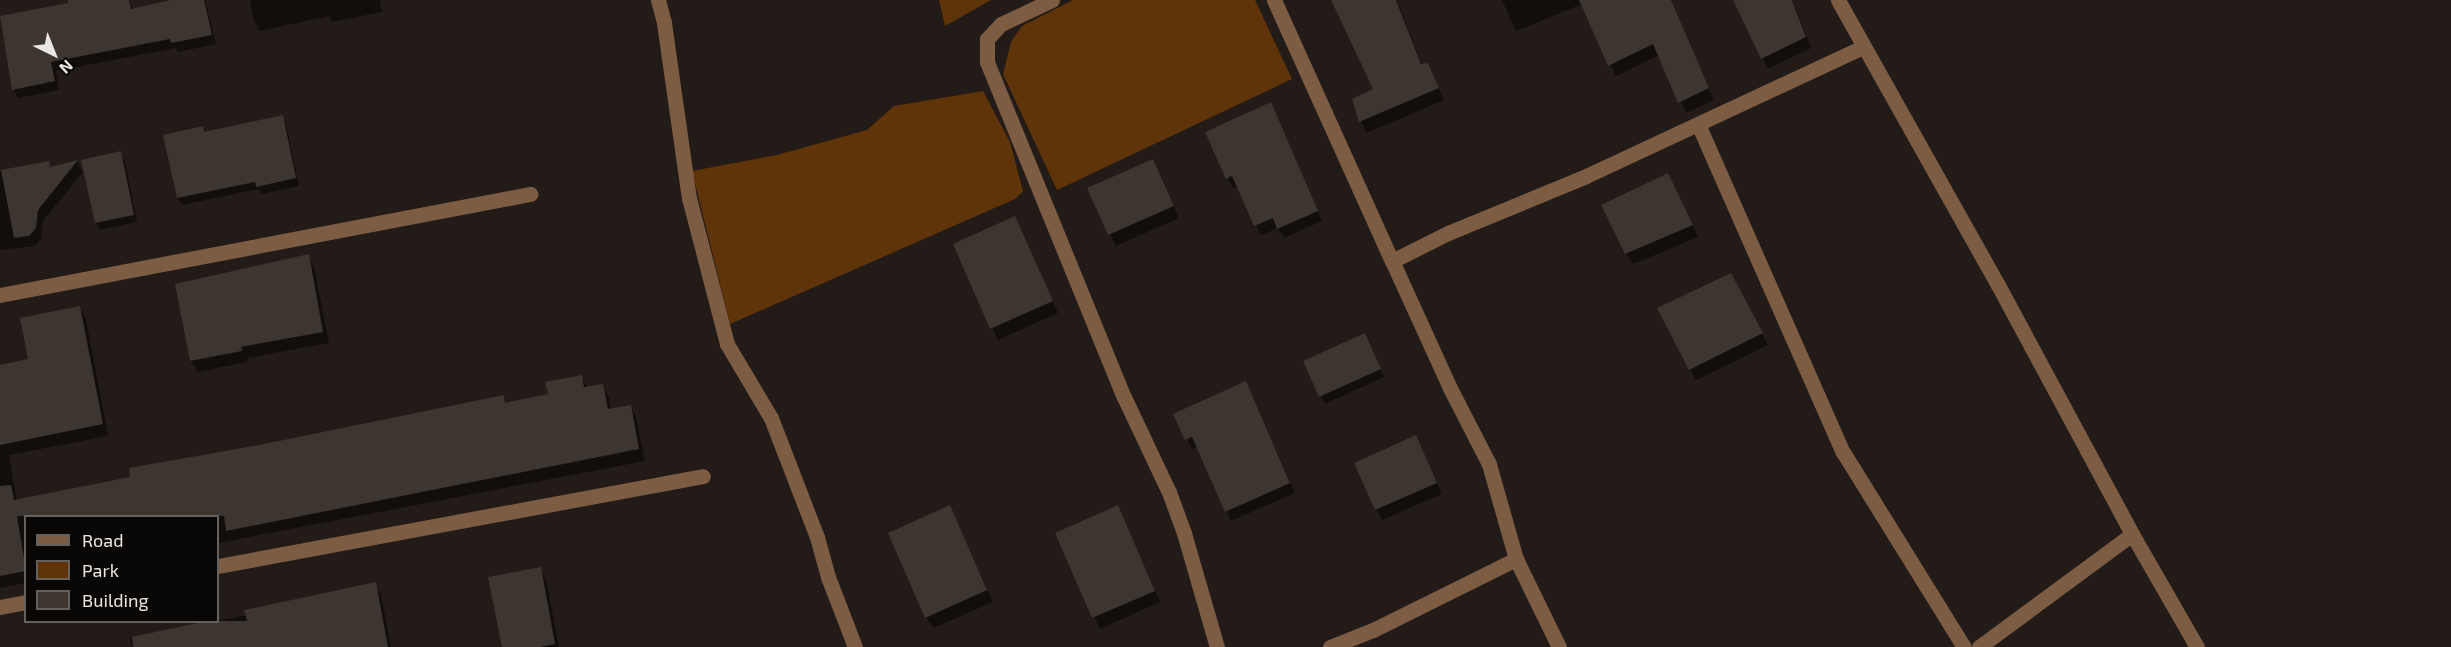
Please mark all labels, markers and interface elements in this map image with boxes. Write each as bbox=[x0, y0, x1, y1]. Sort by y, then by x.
north arrow bbox=[24, 24, 84, 84]
text: N bbox=[56, 57, 77, 78]
legend bbox=[24, 515, 219, 623]
text: Road bbox=[82, 529, 123, 551]
text: Park bbox=[82, 559, 119, 581]
text: Building bbox=[82, 589, 149, 611]

